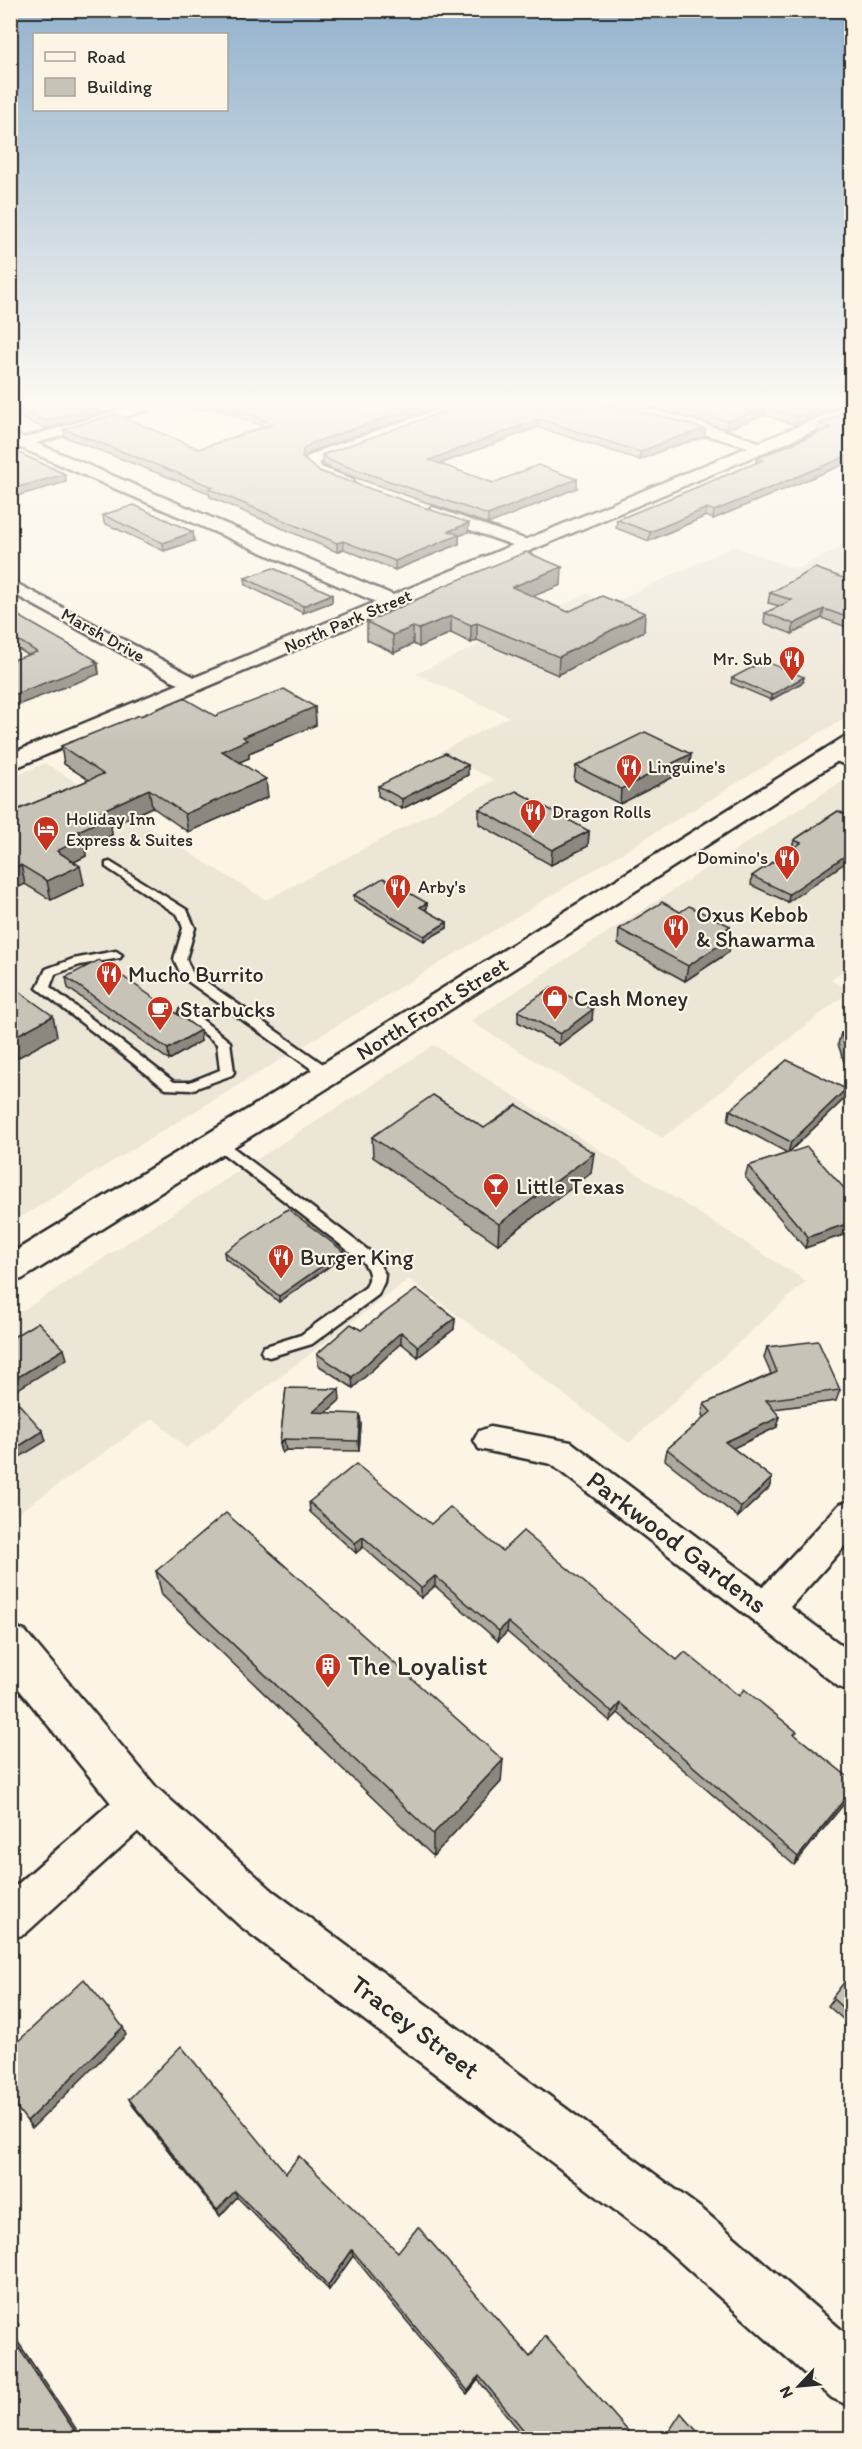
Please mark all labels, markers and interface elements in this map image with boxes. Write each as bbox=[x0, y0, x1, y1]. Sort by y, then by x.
legend bbox=[33, 33, 228, 111]
text: Road bbox=[87, 46, 126, 68]
text: Building bbox=[87, 76, 153, 98]
street label: North Park Street bbox=[281, 584, 415, 658]
street label: Marsh Drive bbox=[57, 603, 149, 667]
restaurant icon: Mr. Sub bbox=[777, 644, 807, 682]
place label: Mr. Sub bbox=[713, 648, 772, 670]
restaurant icon: Linguine's bbox=[614, 752, 644, 790]
place label: Linguine's bbox=[648, 756, 726, 778]
restaurant icon: Dragon Rolls bbox=[518, 797, 548, 835]
place label: Dragon Rolls bbox=[552, 801, 651, 823]
place label: Holiday Inn Express & Suites bbox=[66, 808, 193, 851]
hotel icon: Holiday Inn Express & Suites bbox=[31, 814, 61, 852]
restaurant icon: Domino's bbox=[772, 843, 802, 881]
place label: Domino's bbox=[697, 847, 768, 869]
restaurant icon: Arby's bbox=[383, 872, 413, 910]
place label: Arby's bbox=[418, 876, 466, 898]
place label: Oxus Kebob & Shawarma bbox=[696, 901, 816, 953]
restaurant icon: Oxus Kebob & Shawarma bbox=[661, 912, 691, 950]
street label: North Front Street bbox=[351, 951, 513, 1066]
restaurant icon: Mucho Burrito bbox=[94, 959, 124, 997]
place label: Mucho Burrito bbox=[128, 961, 264, 988]
shop icon: Cash Money bbox=[540, 983, 570, 1021]
place label: Cash Money bbox=[574, 985, 689, 1012]
cafe icon: Starbucks bbox=[145, 994, 175, 1032]
place label: Starbucks bbox=[180, 996, 275, 1023]
bar icon: Little Texas bbox=[481, 1171, 511, 1209]
place label: Little Texas bbox=[516, 1173, 625, 1200]
restaurant icon: Burger King bbox=[266, 1242, 296, 1280]
place label: Burger King bbox=[300, 1244, 414, 1271]
street label: Parkwood Gardens bbox=[580, 1463, 774, 1620]
place label: The Loyalist bbox=[348, 1649, 487, 1682]
building icon: The Loyalist bbox=[313, 1651, 343, 1689]
street label: Tracey Street bbox=[344, 1967, 487, 2086]
north arrow bbox=[769, 2356, 829, 2416]
text: N bbox=[775, 2383, 797, 2401]

